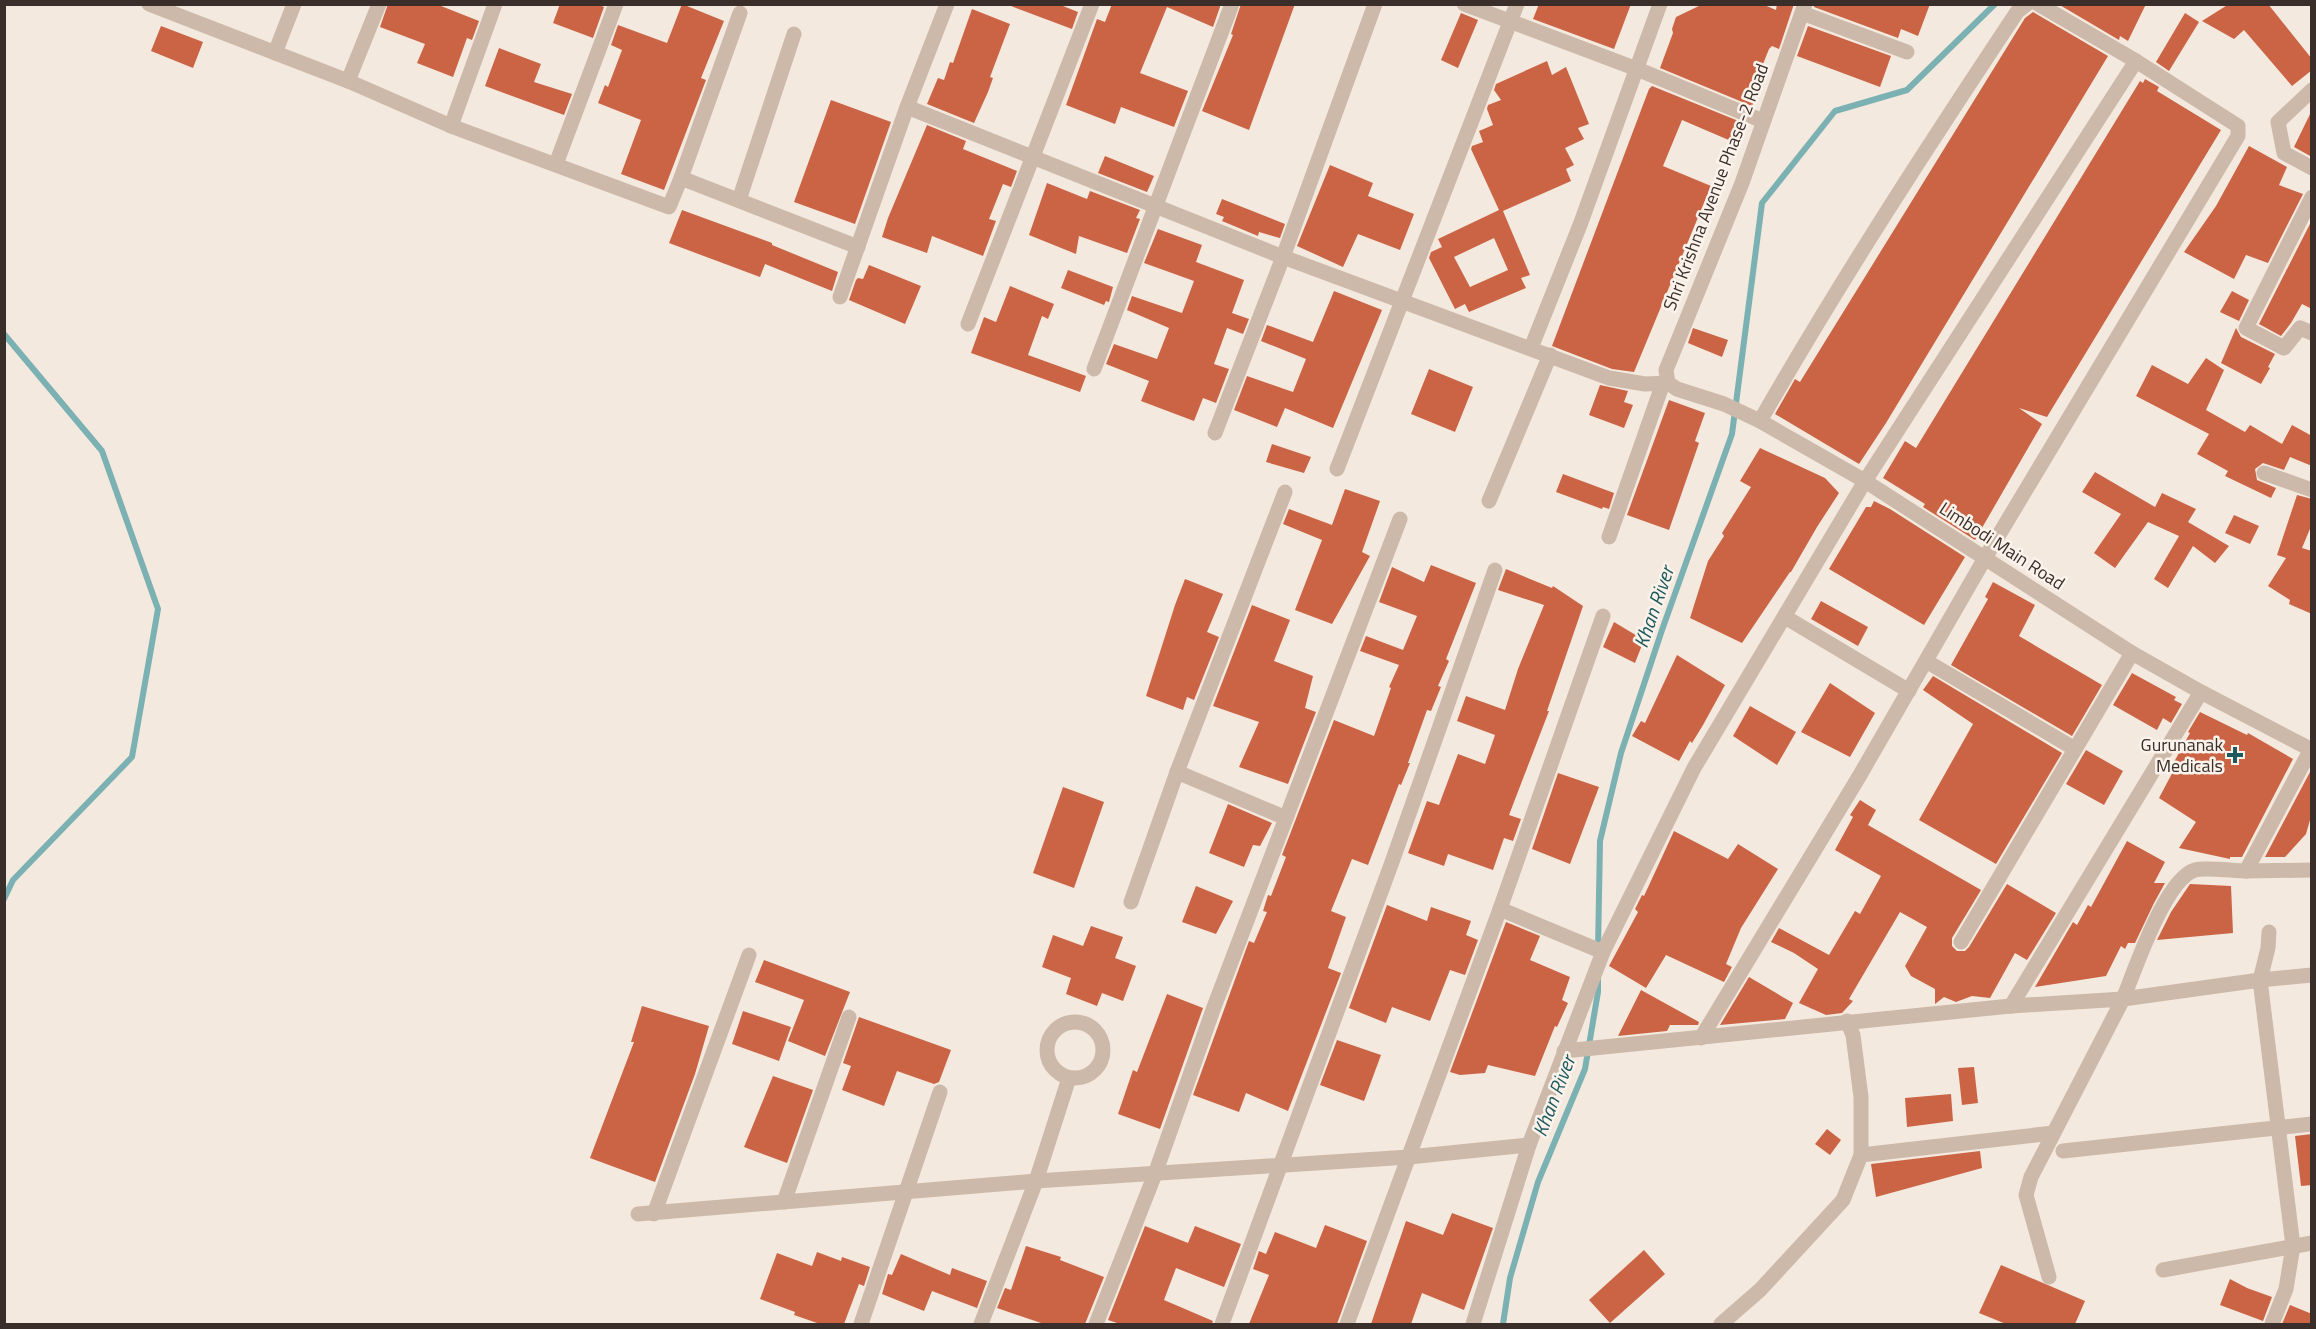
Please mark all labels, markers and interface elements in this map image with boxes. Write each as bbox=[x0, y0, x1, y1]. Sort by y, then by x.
street label: Shri Krishna Avenue Phase-2 Road bbox=[1656, 59, 1775, 314]
street label: Limbodi Main Road bbox=[1934, 495, 2070, 596]
water label: Khan River bbox=[1625, 559, 1683, 652]
place label: Gurunanak Medicals bbox=[2141, 731, 2223, 779]
marker: Gurunanak Medicals bbox=[2228, 748, 2242, 762]
water label: Khan River bbox=[1524, 1048, 1584, 1141]

